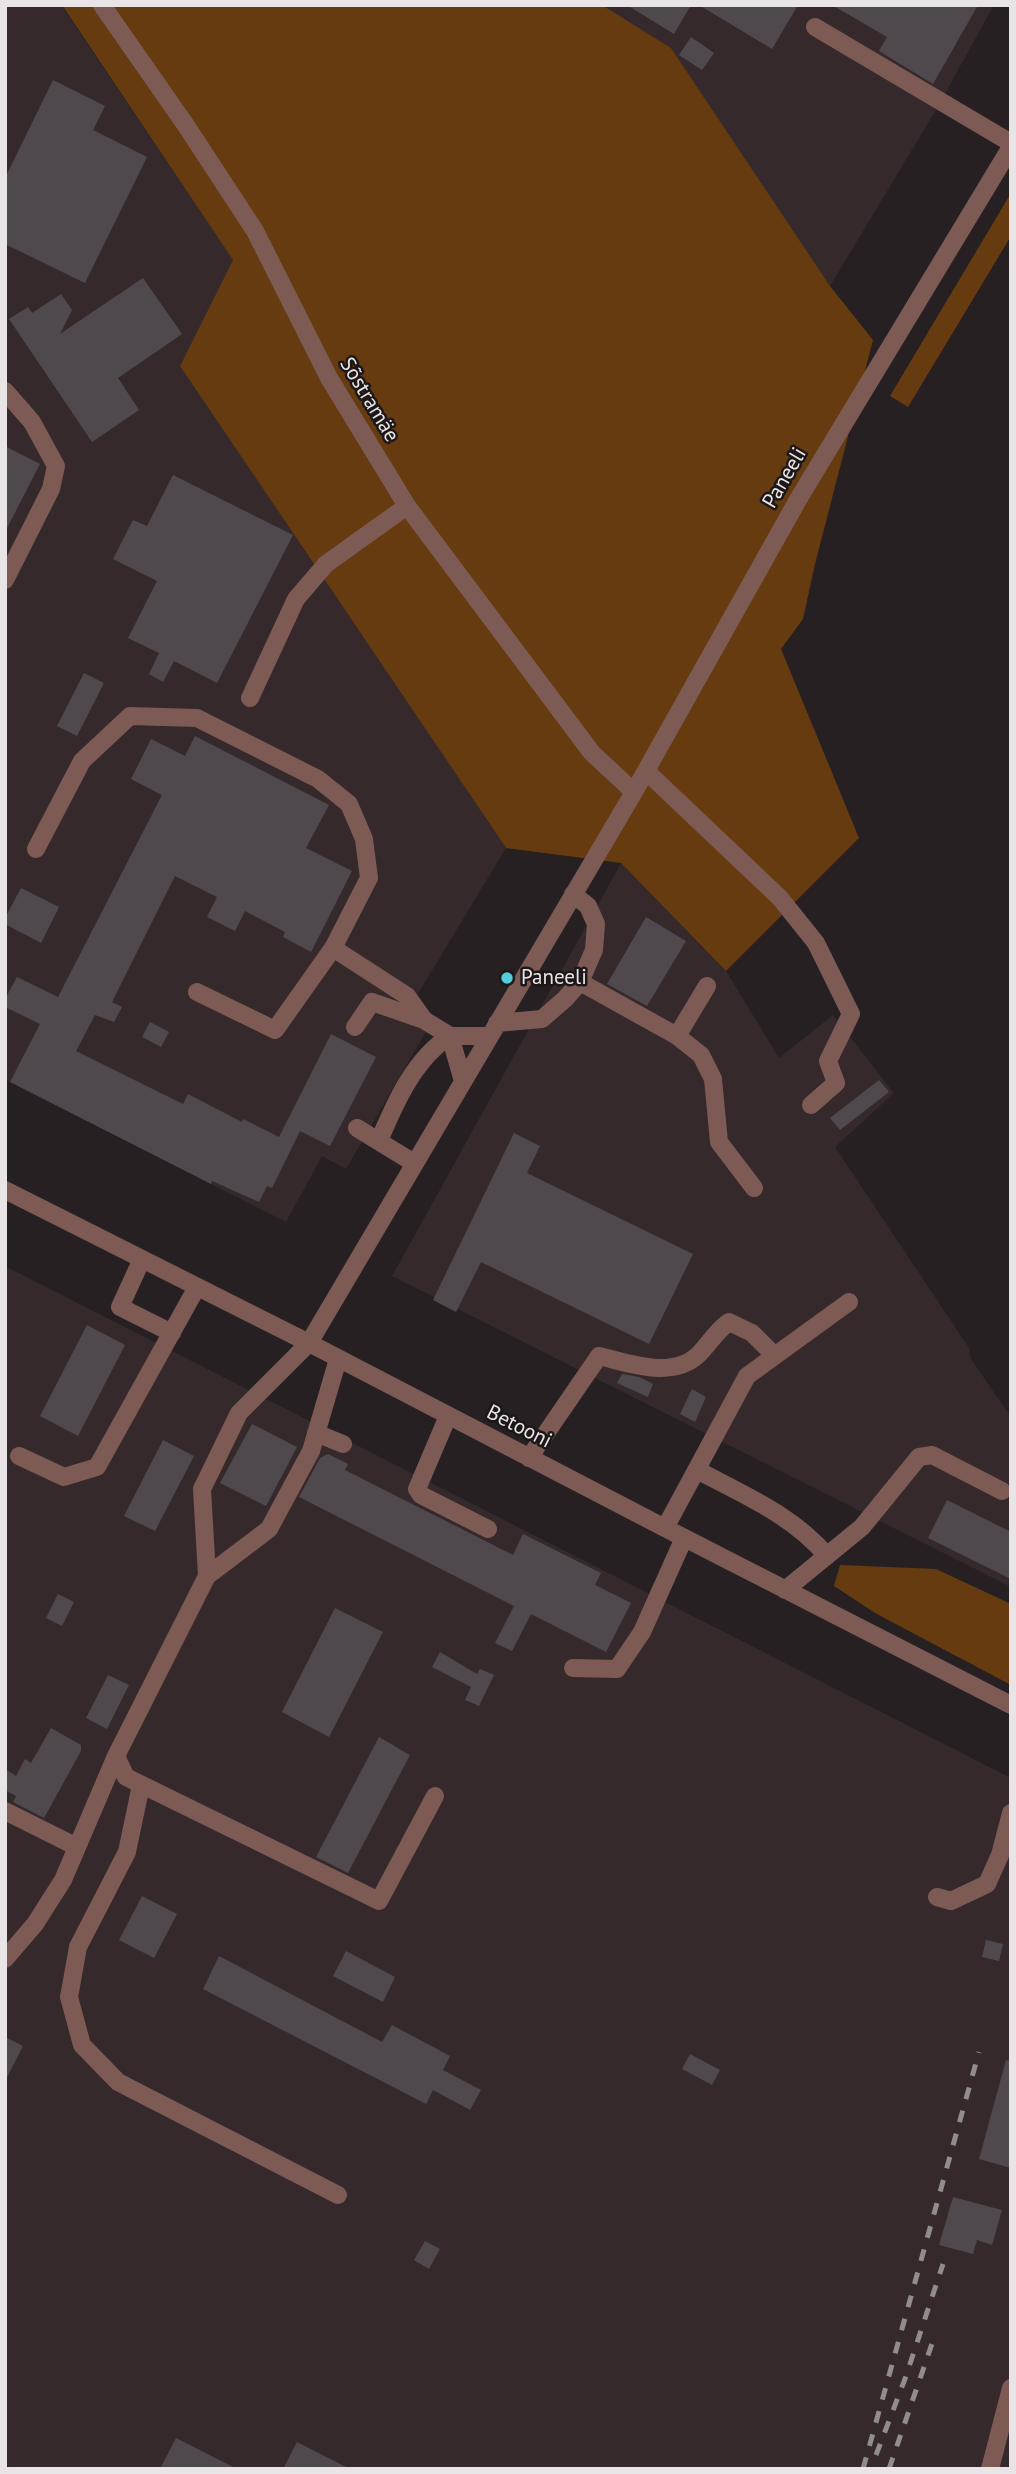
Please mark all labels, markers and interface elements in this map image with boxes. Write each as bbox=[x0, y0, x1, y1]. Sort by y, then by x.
street label: Sõstramäe bbox=[334, 353, 404, 447]
street label: Paneeli bbox=[758, 443, 812, 513]
place label: Paneeli bbox=[521, 965, 587, 991]
marker: Paneeli bbox=[499, 970, 515, 986]
street label: Betooni bbox=[482, 1400, 556, 1454]

